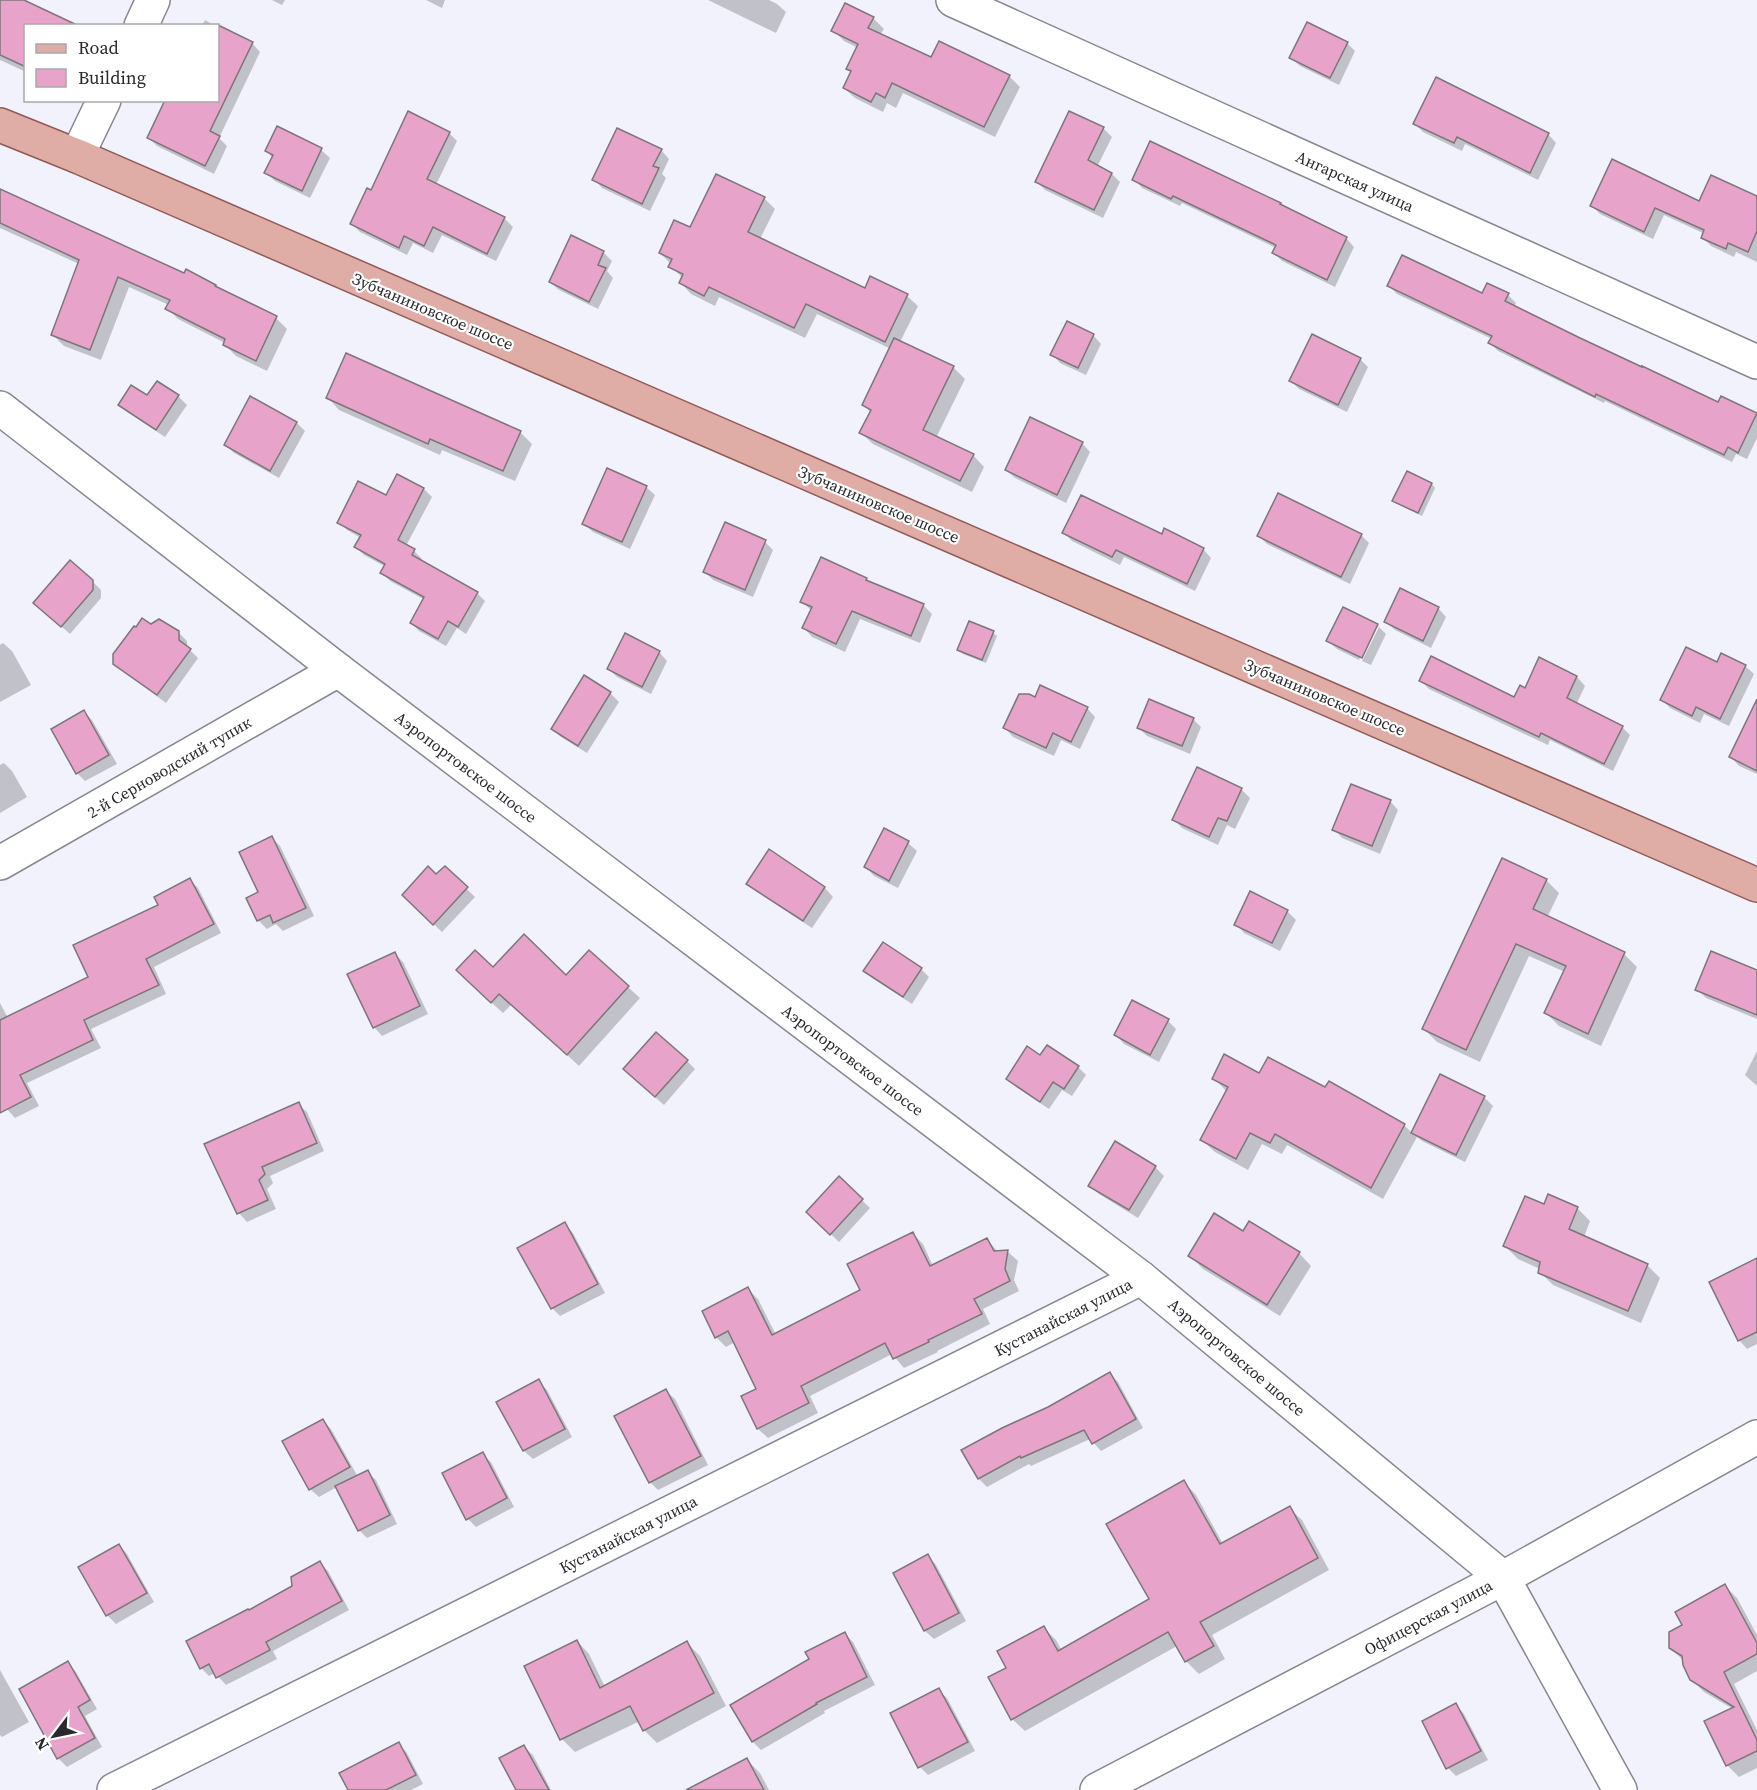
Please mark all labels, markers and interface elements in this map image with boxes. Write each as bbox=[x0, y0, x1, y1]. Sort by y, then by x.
legend bbox=[24, 24, 219, 102]
text: Road bbox=[78, 35, 119, 60]
text: Building bbox=[78, 65, 146, 90]
street label: Ангарская улица bbox=[1293, 145, 1418, 217]
street label: Зубчаниновское шоссе bbox=[349, 267, 517, 355]
street label: Зубчаниновское шоссе bbox=[795, 460, 963, 548]
street label: Зубчаниновское шоссе bbox=[1241, 653, 1409, 741]
street label: Аэропортовское шоссе bbox=[390, 706, 542, 828]
street label: 2-й Серноводский тупик bbox=[83, 711, 255, 823]
street label: Аэропортовское шоссе bbox=[777, 999, 929, 1121]
street label: Кустанайская улица bbox=[990, 1272, 1136, 1361]
street label: Аэропортовское шоссе bbox=[1164, 1293, 1310, 1421]
street label: Кустанайская улица bbox=[555, 1489, 701, 1578]
street label: Офицерская улица bbox=[1360, 1573, 1497, 1660]
north arrow bbox=[24, 1706, 84, 1766]
text: N bbox=[29, 1733, 54, 1755]

